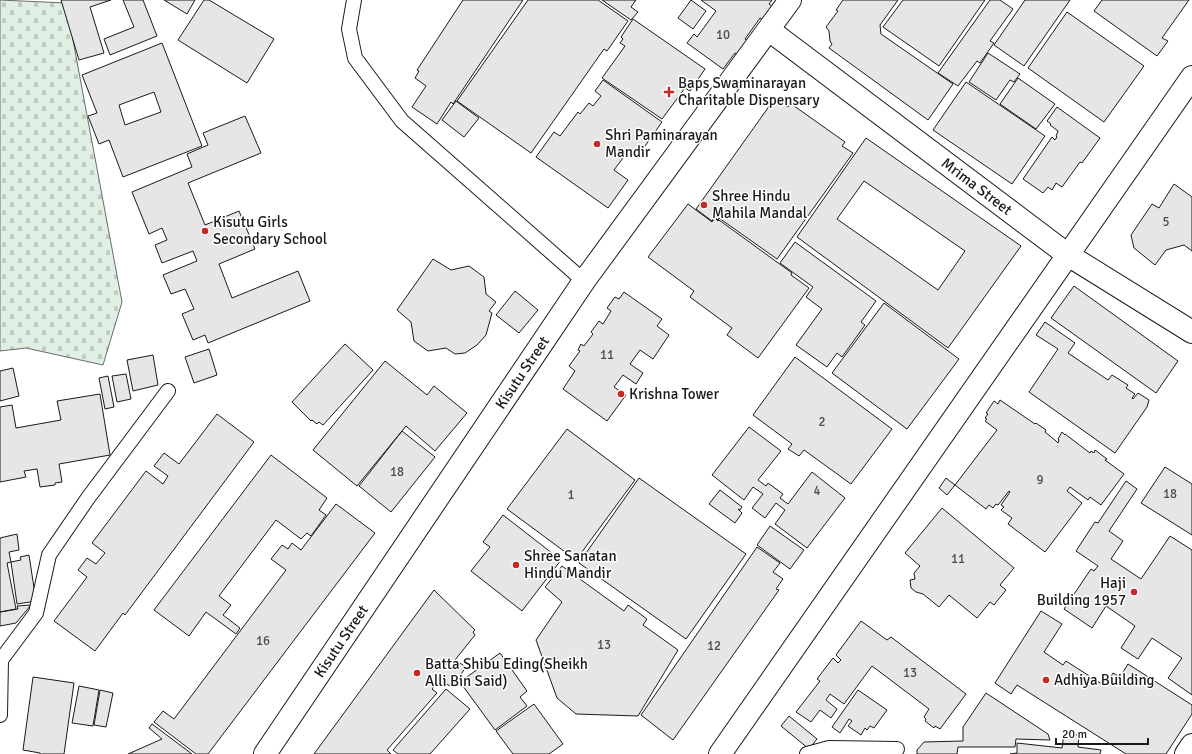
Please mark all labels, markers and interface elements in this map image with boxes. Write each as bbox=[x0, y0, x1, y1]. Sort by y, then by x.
house number: 10 bbox=[716, 27, 730, 43]
place label: Baps Swaminarayan Charitable Dispensary bbox=[678, 74, 820, 109]
marker: Baps Swaminarayan Charitable Dispensary bbox=[663, 86, 675, 98]
place label: Shri Paminarayan Mandir bbox=[605, 126, 718, 161]
marker: Shri Paminarayan Mandir bbox=[592, 139, 602, 149]
street label: Mrima Street bbox=[938, 154, 1016, 219]
place label: Shree Hindu Mahila Mandal bbox=[712, 187, 807, 222]
marker: Shree Hindu Mahila Mandal bbox=[699, 200, 709, 210]
place label: Kisutu Girls Secondary School bbox=[213, 213, 327, 248]
house number: 5 bbox=[1162, 214, 1170, 230]
marker: Kisutu Girls Secondary School bbox=[200, 226, 210, 236]
street label: Kisutu Street bbox=[491, 333, 553, 412]
house number: 11 bbox=[600, 347, 614, 363]
place label: Krishna Tower bbox=[629, 385, 720, 403]
marker: Krishna Tower bbox=[616, 389, 626, 399]
house number: 2 bbox=[818, 414, 826, 430]
house number: 18 bbox=[390, 464, 404, 480]
house number: 9 bbox=[1036, 472, 1044, 488]
house number: 4 bbox=[813, 483, 821, 499]
house number: 18 bbox=[1163, 486, 1177, 502]
house number: 1 bbox=[567, 487, 575, 503]
place label: Shree Sanatan Hindu Mandir bbox=[524, 547, 617, 582]
house number: 11 bbox=[951, 551, 965, 567]
marker: Shree Sanatan Hindu Mandir bbox=[511, 560, 521, 570]
place label: Haji Building 1957 bbox=[1037, 574, 1126, 609]
marker: Haji Building 1957 bbox=[1129, 587, 1139, 597]
street label: Kisutu Street bbox=[310, 602, 372, 681]
house number: 16 bbox=[256, 633, 270, 649]
house number: 13 bbox=[597, 637, 611, 653]
house number: 12 bbox=[707, 638, 721, 654]
place label: Batta Shibu Eding(Sheikh Alli Bin Said) bbox=[425, 655, 588, 690]
house number: 13 bbox=[903, 665, 917, 681]
marker: Batta Shibu Eding(Sheikh Alli Bin Said) bbox=[412, 668, 422, 678]
place label: Adhiya Building bbox=[1054, 671, 1155, 689]
marker: Adhiya Building bbox=[1041, 675, 1051, 685]
scale bar bbox=[1056, 720, 1148, 746]
text: 20 m bbox=[1062, 727, 1087, 742]

